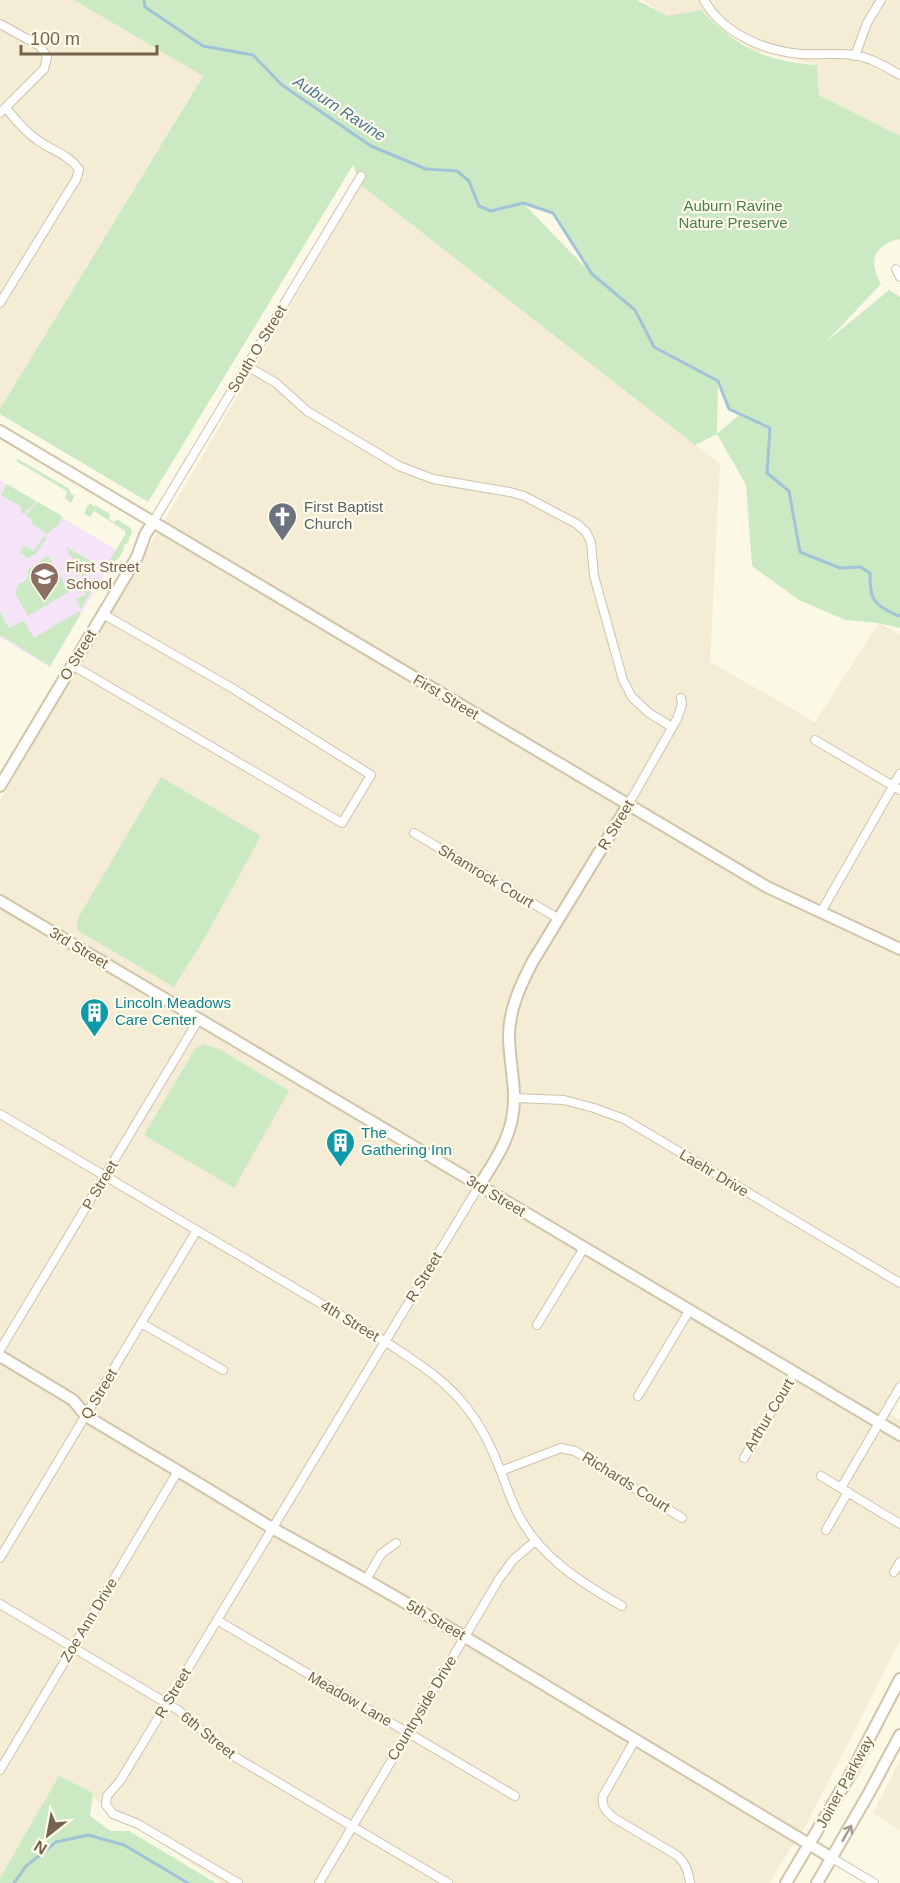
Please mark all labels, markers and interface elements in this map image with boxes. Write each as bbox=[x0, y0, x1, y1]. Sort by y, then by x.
scale bar bbox=[21, 18, 158, 56]
text: 100 m bbox=[30, 29, 80, 49]
water label: Auburn Ravine bbox=[290, 72, 389, 144]
park label: Auburn Ravine Nature Preserve bbox=[678, 197, 788, 231]
street label: South O Street bbox=[224, 301, 290, 396]
place label: First Baptist Church bbox=[304, 498, 384, 532]
church icon: First Baptist Church bbox=[267, 500, 299, 542]
place label: First Street School bbox=[66, 558, 140, 592]
school or university icon: First Street School bbox=[29, 560, 61, 602]
street label: O Street bbox=[56, 626, 100, 683]
street label: First Street bbox=[410, 670, 483, 723]
street label: R Street bbox=[594, 796, 637, 853]
street label: Shamrock Court bbox=[435, 840, 538, 911]
street label: 3rd Street bbox=[47, 923, 113, 972]
place label: Lincoln Meadows Care Center bbox=[115, 994, 231, 1028]
building icon: Lincoln Meadows Care Center bbox=[78, 996, 110, 1038]
place label: The Gathering Inn bbox=[361, 1124, 452, 1158]
building icon: The Gathering Inn bbox=[324, 1126, 356, 1168]
street label: Laehr Drive bbox=[677, 1145, 752, 1200]
street label: P Street bbox=[78, 1157, 121, 1212]
street label: 3rd Street bbox=[464, 1171, 530, 1220]
street label: R Street bbox=[402, 1248, 445, 1305]
street label: 4th Street bbox=[318, 1297, 383, 1345]
street label: Q Street bbox=[77, 1365, 121, 1422]
street label: Arthur Court bbox=[740, 1375, 797, 1454]
street label: Richards Court bbox=[579, 1448, 674, 1516]
street label: Zoe Ann Drive bbox=[57, 1575, 120, 1665]
street label: 5th Street bbox=[404, 1596, 469, 1644]
street label: Countryside Drive bbox=[384, 1652, 460, 1763]
street label: R Street bbox=[151, 1664, 194, 1721]
street label: Meadow Lane bbox=[305, 1668, 395, 1729]
street label: 6th Street bbox=[178, 1708, 240, 1762]
street label: Joiner Parkway bbox=[812, 1732, 877, 1831]
north arrow bbox=[18, 1805, 78, 1865]
one-way arrow bbox=[841, 1824, 853, 1841]
text: N bbox=[31, 1837, 50, 1858]

